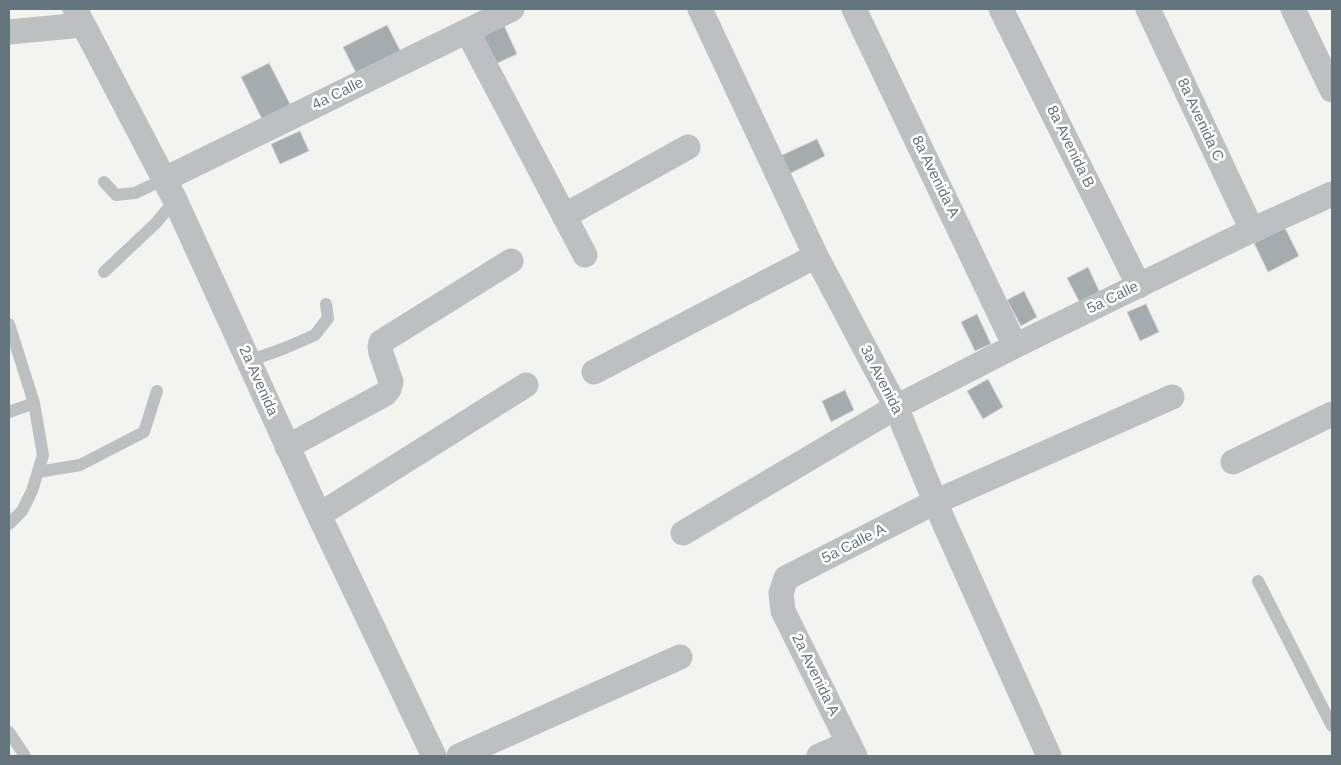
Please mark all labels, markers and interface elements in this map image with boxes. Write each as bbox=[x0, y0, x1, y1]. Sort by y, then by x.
street label: 4a Calle bbox=[309, 74, 367, 114]
street label: 8a Avenida C bbox=[1173, 76, 1227, 164]
street label: 8a Avenida B bbox=[1042, 103, 1098, 191]
street label: 8a Avenida A bbox=[907, 133, 963, 221]
street label: 5a Calle bbox=[1084, 278, 1142, 318]
street label: 2a Avenida bbox=[235, 343, 281, 419]
street label: 3a Avenida bbox=[856, 343, 906, 417]
street label: 5a Calle A bbox=[819, 520, 889, 568]
street label: 2a Avenida A bbox=[787, 631, 843, 719]

